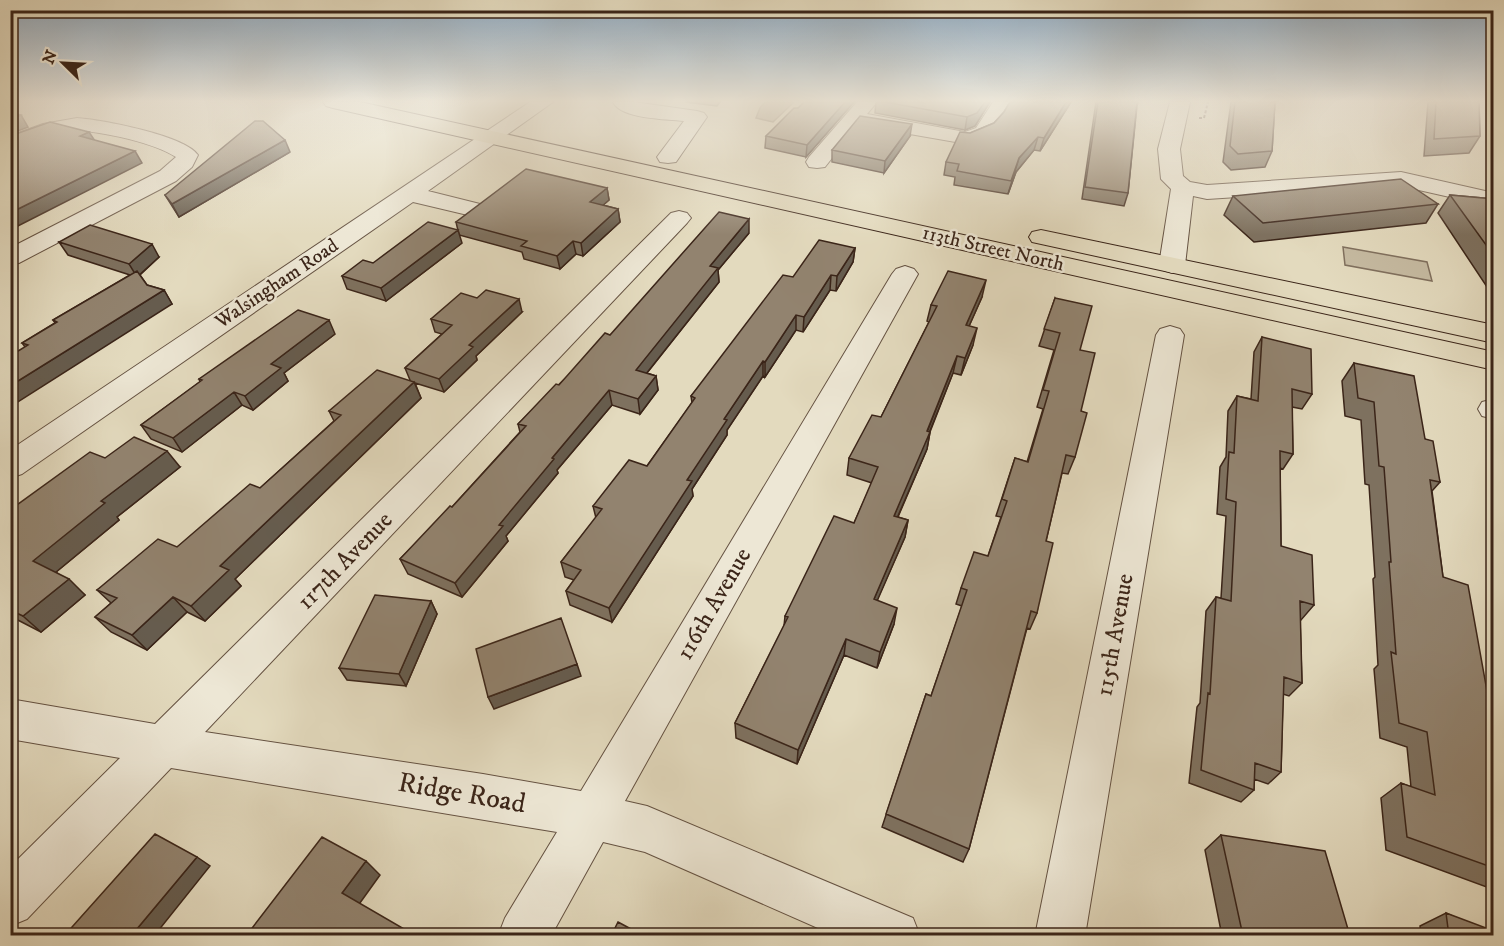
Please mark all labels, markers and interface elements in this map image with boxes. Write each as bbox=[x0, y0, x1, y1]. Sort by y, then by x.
north arrow bbox=[33, 33, 93, 93]
text: N bbox=[38, 47, 62, 67]
street label: 113th Street North bbox=[920, 221, 1067, 278]
street label: Walsingham Road bbox=[210, 234, 343, 335]
street label: 117th Avenue bbox=[291, 506, 399, 616]
street label: 116th Avenue bbox=[670, 542, 758, 665]
street label: 115th Avenue bbox=[1089, 571, 1141, 699]
street label: Ridge Road bbox=[395, 765, 529, 821]

